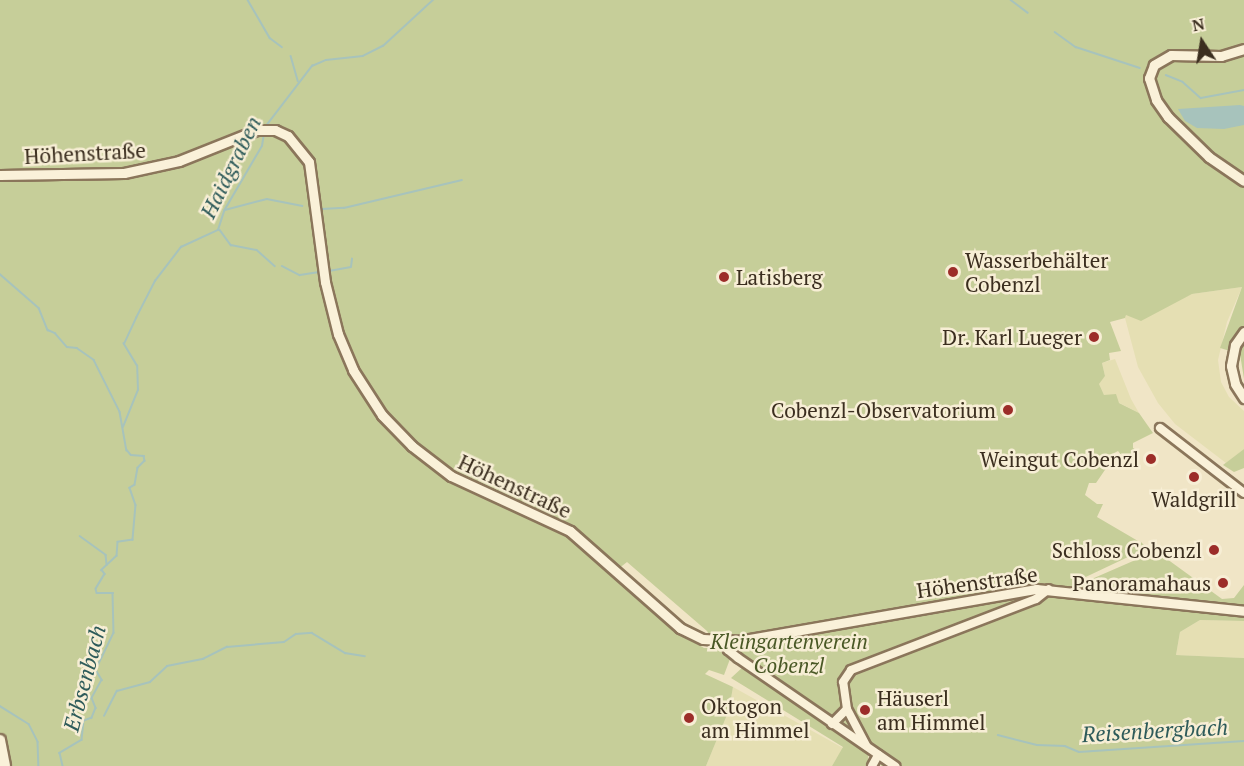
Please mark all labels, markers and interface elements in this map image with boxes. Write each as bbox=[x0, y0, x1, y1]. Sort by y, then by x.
north arrow bbox=[1172, 12, 1232, 72]
text: N bbox=[1190, 12, 1206, 36]
water label: Haidgraben bbox=[194, 112, 266, 222]
street label: Höhenstraße bbox=[24, 137, 146, 169]
place label: Wasserbehälter Cobenzl bbox=[965, 247, 1108, 297]
place label: Latisberg bbox=[736, 264, 822, 290]
marker: Wasserbehälter Cobenzl bbox=[946, 265, 960, 279]
marker: Latisberg bbox=[717, 270, 731, 284]
place label: Dr. Karl Lueger bbox=[941, 324, 1082, 350]
marker: Dr. Karl Lueger bbox=[1087, 330, 1101, 344]
place label: Cobenzl-Observatorium bbox=[771, 397, 996, 423]
marker: Cobenzl-Observatorium bbox=[1001, 403, 1015, 417]
place label: Weingut Cobenzl bbox=[980, 446, 1139, 472]
street label: Höhenstraße bbox=[454, 449, 576, 523]
marker: Weingut Cobenzl bbox=[1144, 452, 1158, 466]
marker: Waldgrill bbox=[1187, 470, 1201, 484]
place label: Waldgrill bbox=[1152, 486, 1236, 512]
place label: Schloss Cobenzl bbox=[1052, 537, 1202, 563]
marker: Schloss Cobenzl bbox=[1207, 543, 1221, 557]
street label: Höhenstraße bbox=[915, 561, 1039, 603]
place label: Panoramahaus bbox=[1072, 570, 1211, 596]
marker: Panoramahaus bbox=[1216, 576, 1230, 590]
water label: Erbsenbach bbox=[57, 622, 111, 734]
park label: Kleingartenverein Cobenzl bbox=[710, 628, 868, 678]
place label: Häuserl am Himmel bbox=[877, 685, 986, 735]
place label: Oktogon am Himmel bbox=[701, 693, 810, 743]
marker: Häuserl am Himmel bbox=[858, 703, 872, 717]
marker: Oktogon am Himmel bbox=[682, 711, 696, 725]
water label: Reisenbergbach bbox=[1081, 713, 1229, 747]

